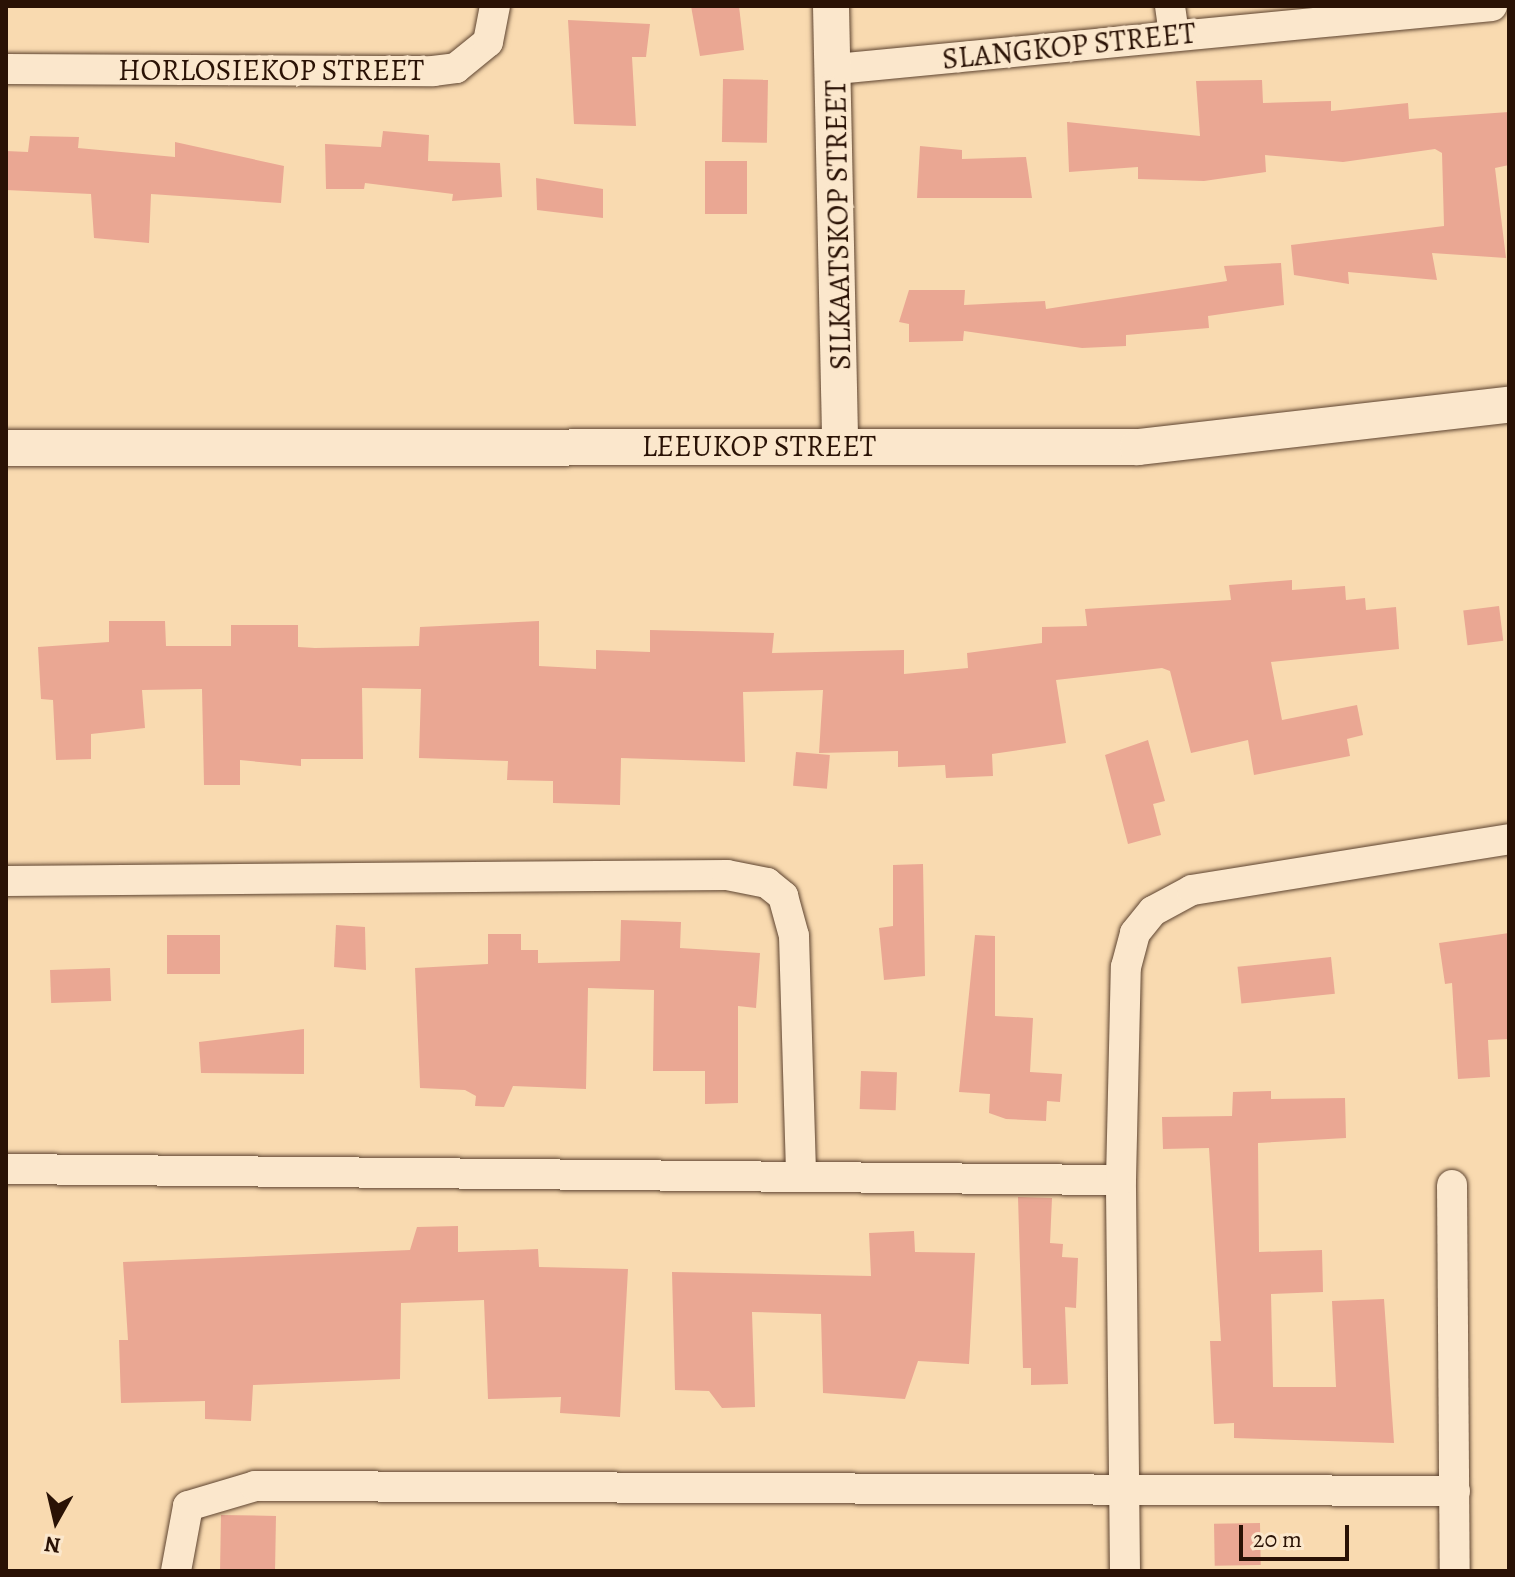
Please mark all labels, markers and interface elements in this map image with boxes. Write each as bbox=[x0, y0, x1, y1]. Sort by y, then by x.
street label: SLANGKOP STREET bbox=[940, 15, 1198, 77]
street label: HORLOSIEKOP STREET bbox=[118, 52, 424, 88]
street label: SILKAATSKOP STREET bbox=[817, 80, 859, 370]
street label: LEEUKOP STREET bbox=[642, 428, 876, 464]
north arrow bbox=[16, 1481, 96, 1561]
scale bar bbox=[1243, 1509, 1353, 1559]
text: 20 m bbox=[1253, 1523, 1302, 1555]
text: N bbox=[43, 1529, 63, 1561]

